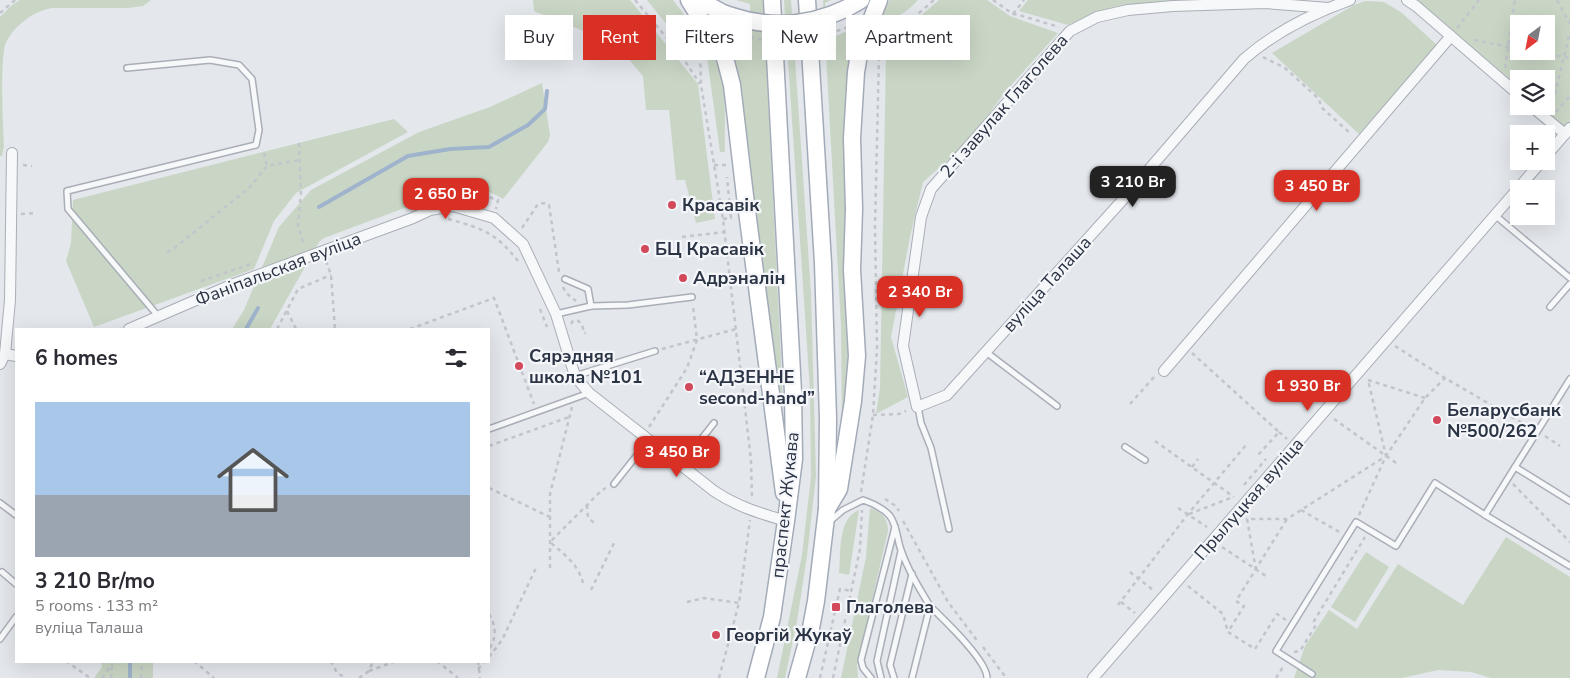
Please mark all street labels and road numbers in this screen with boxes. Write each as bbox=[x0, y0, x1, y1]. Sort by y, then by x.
street label: 2-і завулак Глаголева bbox=[935, 29, 1073, 183]
street label: Фаніпальская вуліца bbox=[192, 226, 364, 312]
street label: вуліца Талаша bbox=[997, 231, 1097, 337]
street label: праспект Жукава bbox=[765, 431, 805, 579]
street label: Прылуцкая вуліца bbox=[1189, 433, 1309, 565]

